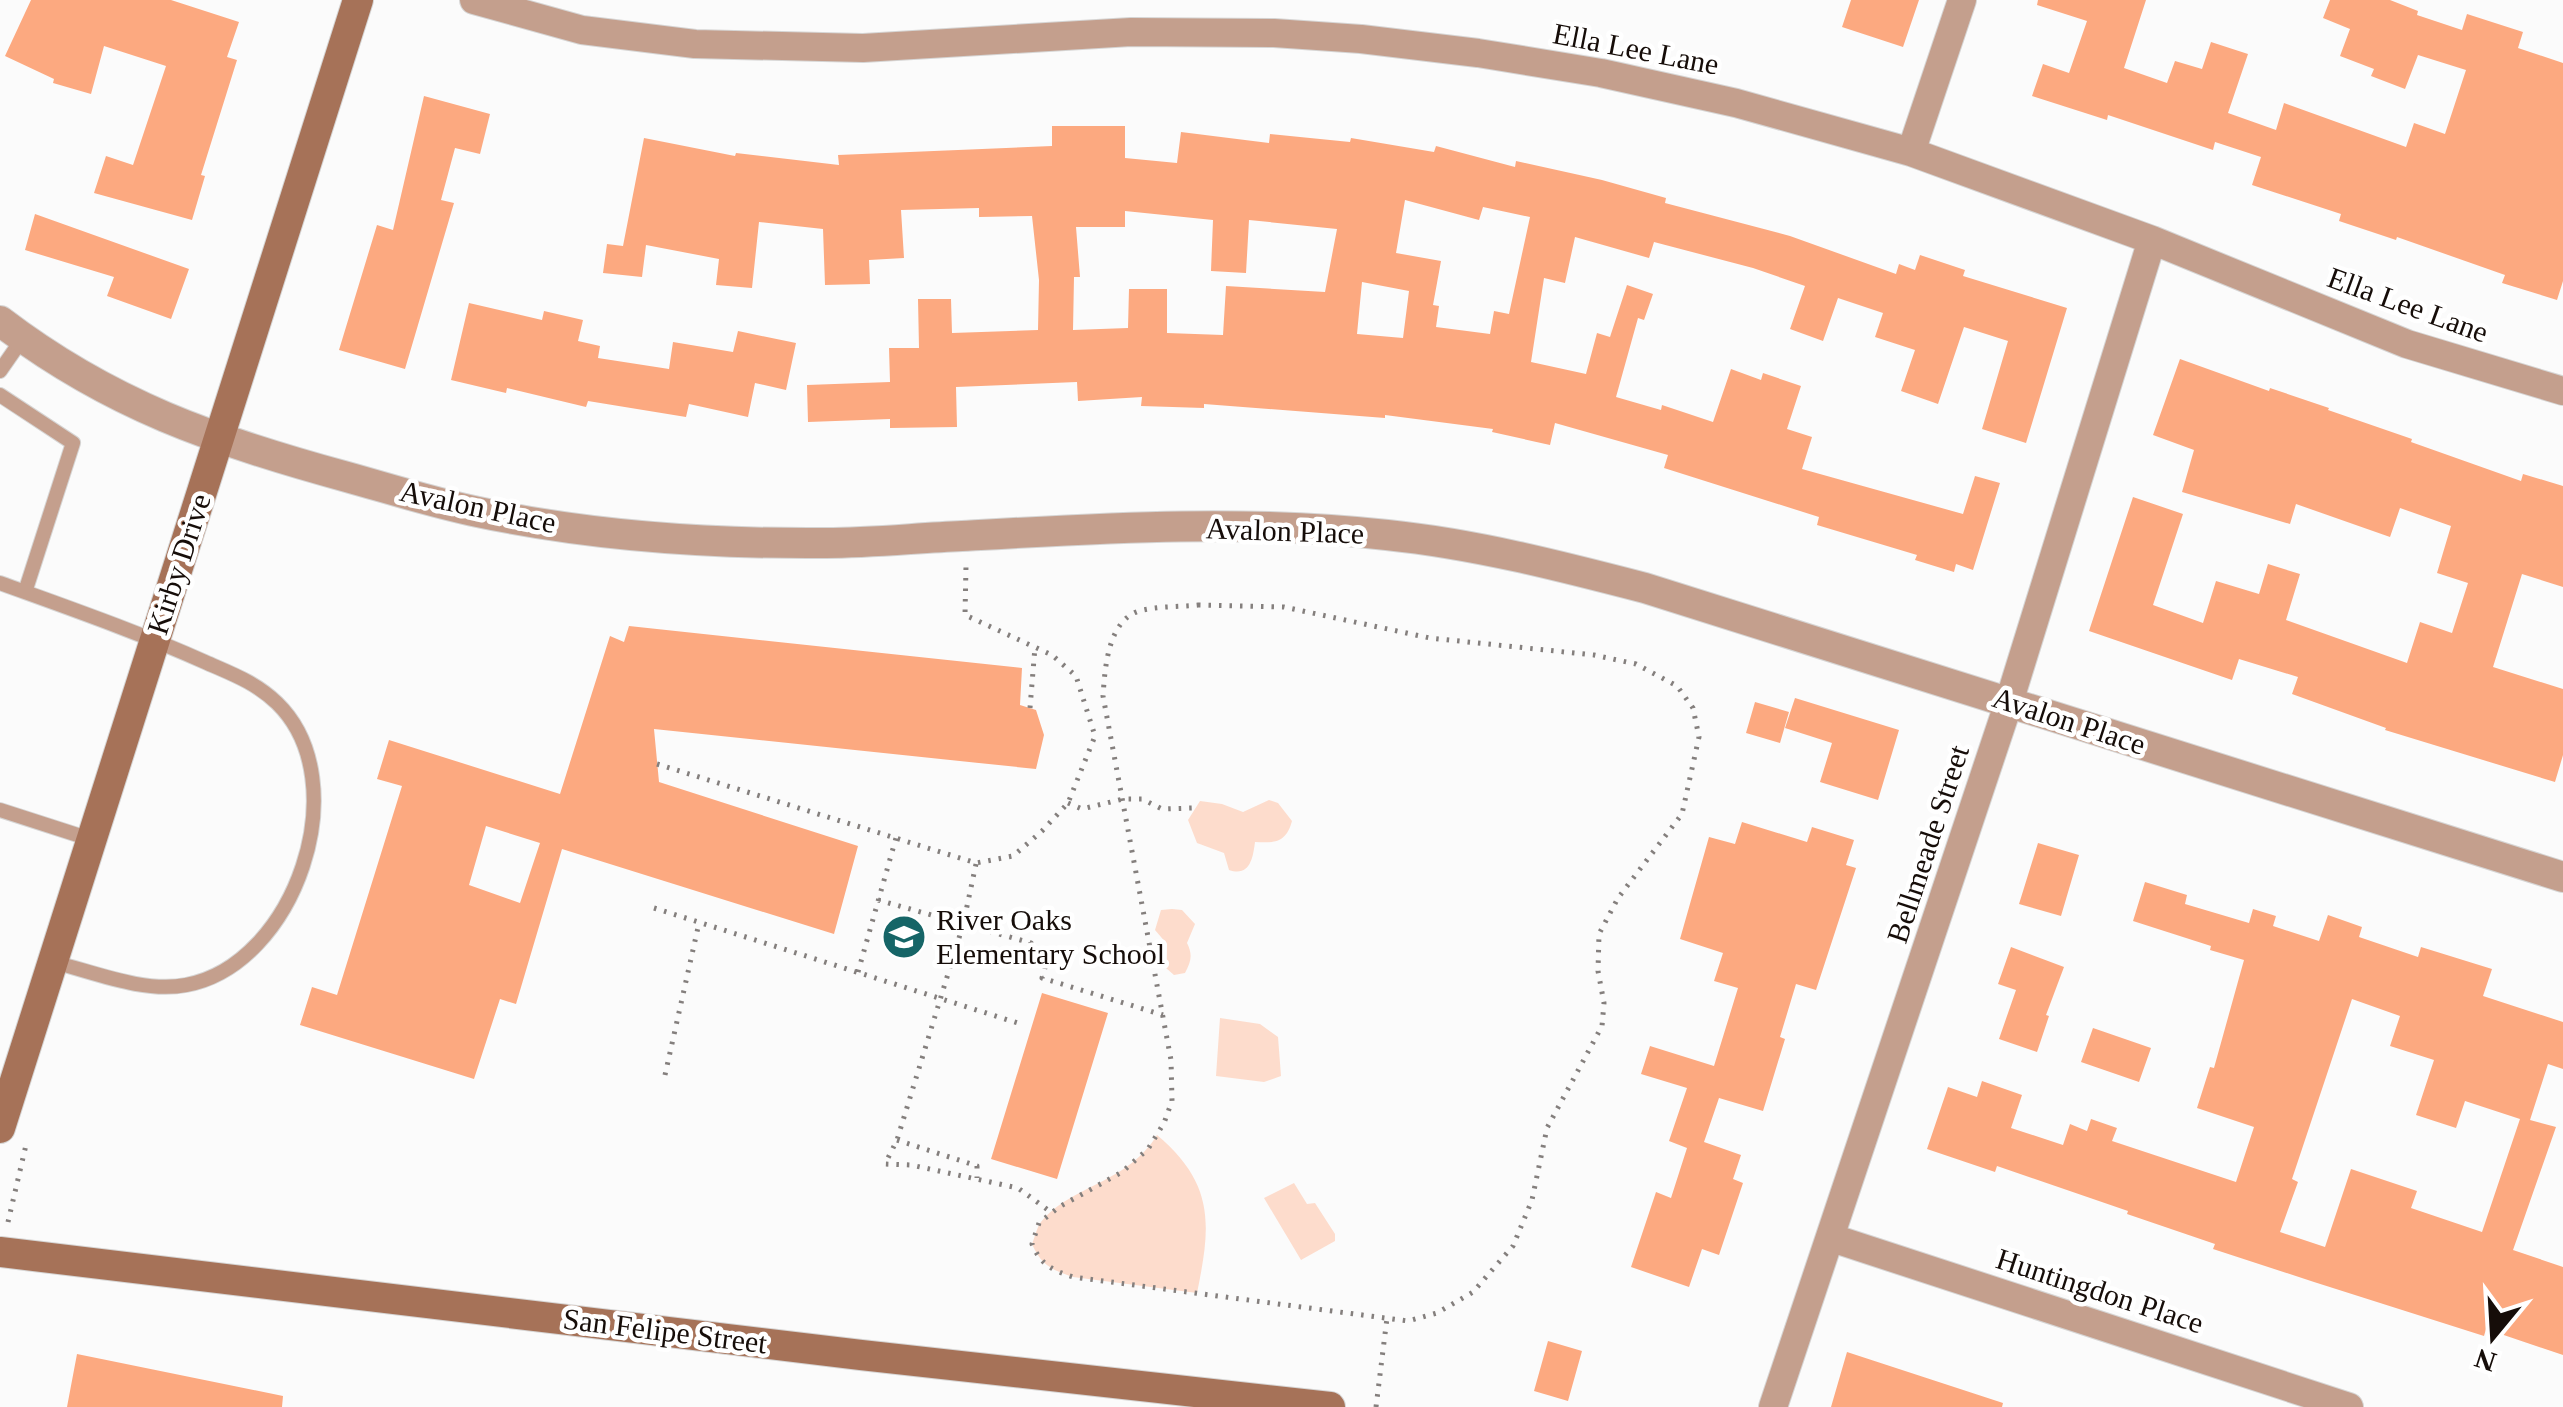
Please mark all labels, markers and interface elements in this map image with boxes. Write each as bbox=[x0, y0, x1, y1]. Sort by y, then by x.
street label: Ella Lee Lane bbox=[1550, 16, 1722, 81]
street label: Ella Lee Lane bbox=[2323, 260, 2493, 349]
street label: Avalon Place bbox=[397, 474, 559, 539]
street label: Kirby Drive bbox=[140, 489, 217, 638]
street label: Avalon Place bbox=[1205, 511, 1365, 550]
street label: Avalon Place bbox=[1989, 680, 2150, 761]
street label: Bellmeade Street bbox=[1880, 740, 1975, 947]
place label: River Oaks Elementary School bbox=[936, 903, 1165, 970]
school or university icon: River Oaks Elementary School bbox=[881, 914, 927, 960]
street label: Huntingdon Place bbox=[1992, 1241, 2208, 1340]
north arrow bbox=[2443, 1287, 2543, 1387]
street label: San Felipe Street bbox=[561, 1302, 769, 1359]
text: N bbox=[2471, 1342, 2500, 1378]

